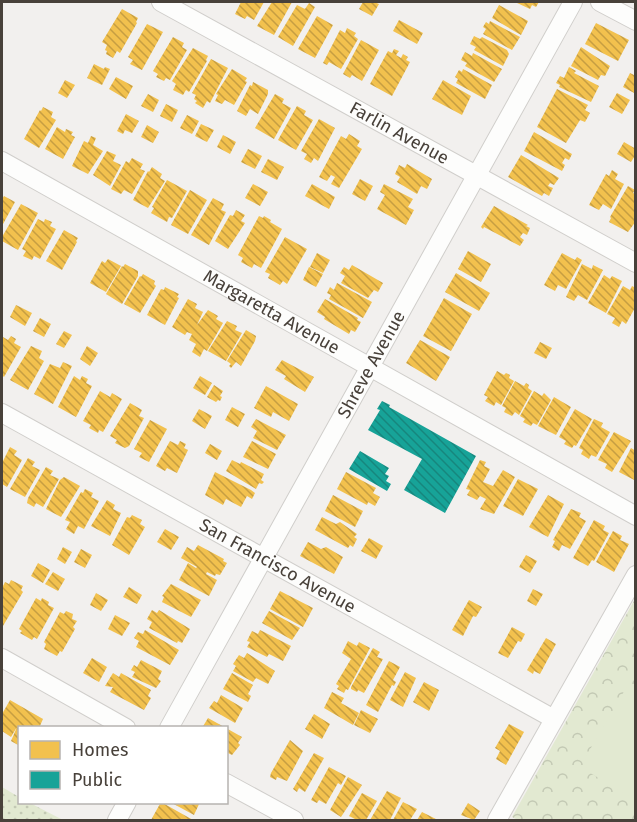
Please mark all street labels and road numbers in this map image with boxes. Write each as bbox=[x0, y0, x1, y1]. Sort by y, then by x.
street label: Farlin Avenue bbox=[346, 97, 453, 169]
street label: Margaretta Avenue bbox=[200, 265, 344, 359]
street label: Shreve Avenue bbox=[333, 307, 410, 422]
street label: San Francisco Avenue bbox=[196, 514, 359, 618]

